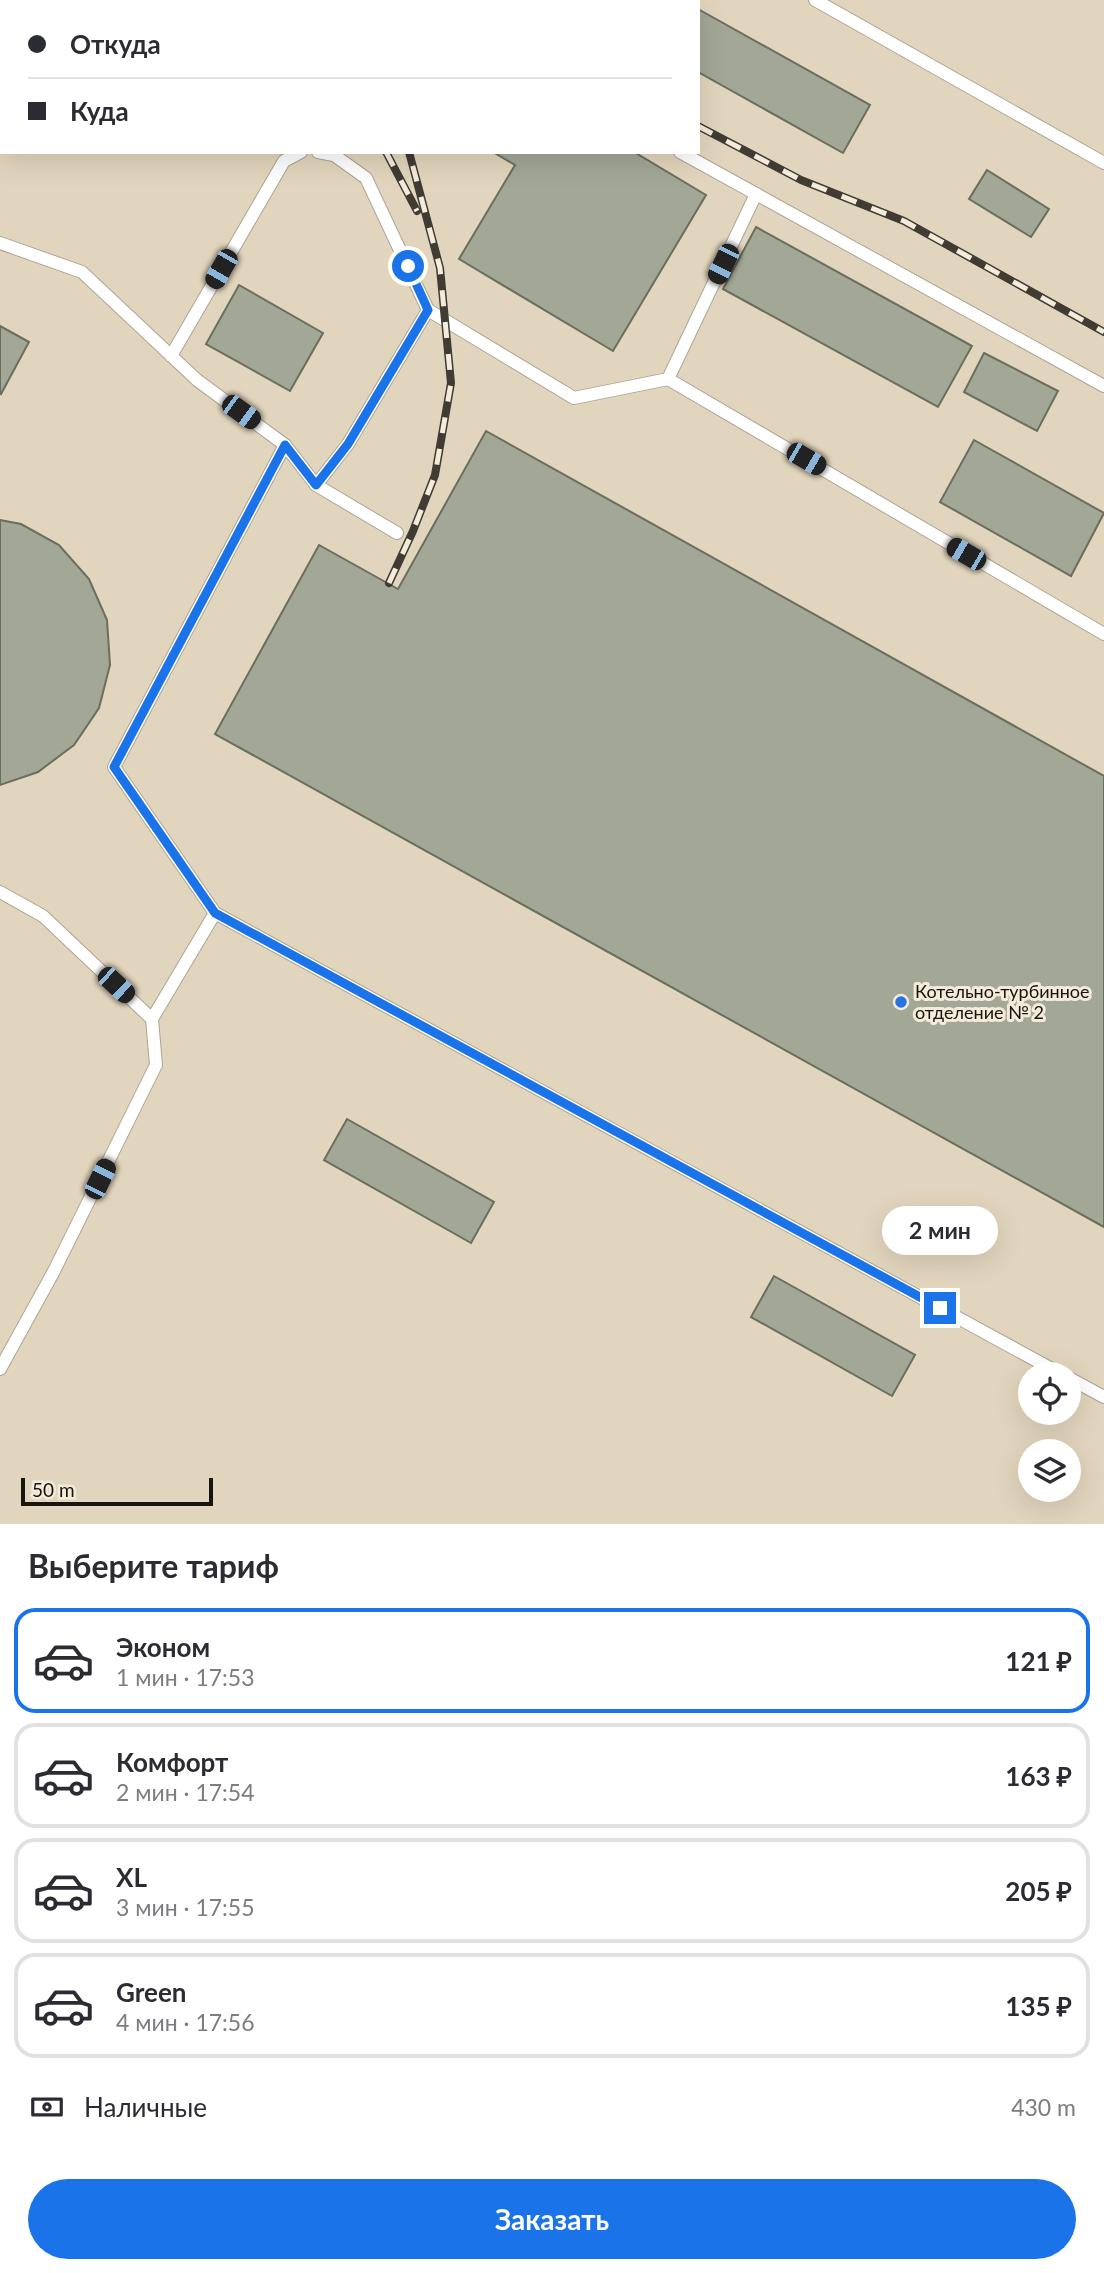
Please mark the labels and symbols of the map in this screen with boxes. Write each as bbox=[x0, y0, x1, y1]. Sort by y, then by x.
car bbox=[705, 241, 742, 287]
car bbox=[202, 246, 241, 292]
route start bbox=[392, 250, 424, 282]
car bbox=[218, 391, 265, 433]
car bbox=[783, 439, 830, 479]
car bbox=[943, 534, 990, 574]
car bbox=[94, 963, 139, 1007]
place label: Котельно-турбинное отделение № 2 bbox=[915, 980, 1090, 1023]
marker: Котельно-турбинное отделение № 2 bbox=[893, 994, 909, 1010]
car bbox=[82, 1156, 119, 1202]
callout: 2 мин bbox=[882, 1206, 998, 1256]
route end bbox=[924, 1292, 956, 1324]
scale bar bbox=[21, 1475, 214, 1507]

